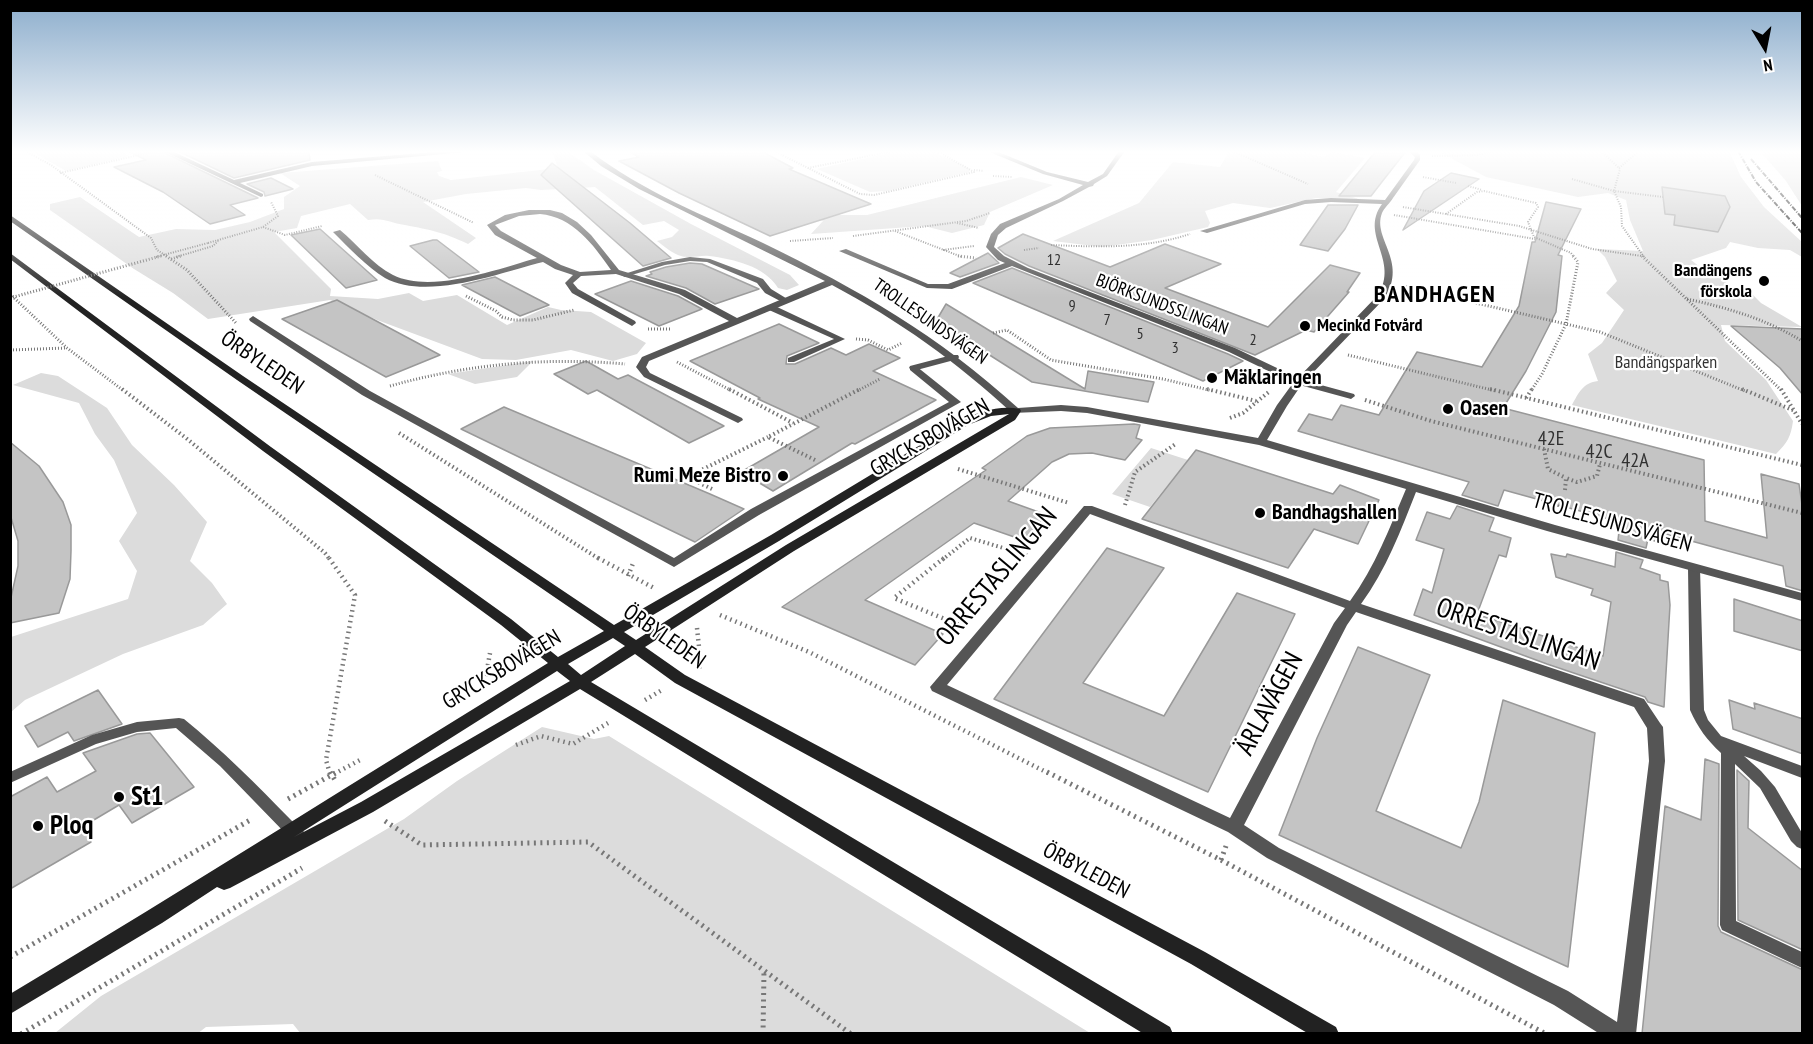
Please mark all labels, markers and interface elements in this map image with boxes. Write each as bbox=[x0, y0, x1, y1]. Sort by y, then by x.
north arrow bbox=[1735, 18, 1795, 78]
text: N bbox=[1762, 55, 1774, 76]
house number: 12 bbox=[1047, 250, 1061, 270]
place label: Bandängens förskola bbox=[1674, 260, 1752, 302]
street label: BJÖRKSUNDSSLINGAN bbox=[1093, 270, 1231, 340]
marker: Bandängens förskola bbox=[1757, 274, 1771, 288]
street label: TROLLESUNDSVÄGEN bbox=[869, 275, 991, 369]
district label: BANDHAGEN bbox=[1374, 281, 1496, 309]
house number: 9 bbox=[1068, 296, 1076, 316]
house number: 7 bbox=[1103, 310, 1111, 330]
place label: Mecinkd Fotvård bbox=[1317, 315, 1423, 337]
marker: Mecinkd Fotvård bbox=[1298, 319, 1312, 333]
house number: 5 bbox=[1136, 324, 1144, 344]
street label: ÖRBYLEDEN bbox=[215, 326, 309, 400]
house number: 2 bbox=[1249, 330, 1257, 350]
house number: 3 bbox=[1171, 338, 1179, 358]
park label: Bandängsparken bbox=[1615, 352, 1717, 374]
place label: Mäklaringen bbox=[1224, 365, 1322, 391]
marker: Mäklaringen bbox=[1205, 371, 1219, 385]
street label: GRYCKSBOVÄGEN bbox=[866, 393, 994, 483]
place label: Oasen bbox=[1460, 396, 1508, 422]
marker: Oasen bbox=[1441, 402, 1455, 416]
house number: 42E bbox=[1538, 427, 1564, 451]
house number: 42C bbox=[1585, 440, 1613, 464]
house number: 42A bbox=[1621, 449, 1649, 473]
place label: Rumi Meze Bistro bbox=[634, 463, 771, 489]
marker: Rumi Meze Bistro bbox=[776, 469, 790, 483]
street label: TROLLESUNDSVÄGEN bbox=[1529, 488, 1695, 558]
place label: Bandhagshallen bbox=[1272, 500, 1397, 526]
street label: ORRESTASLINGAN bbox=[930, 501, 1064, 653]
marker: Bandhagshallen bbox=[1253, 506, 1267, 520]
street label: ORRESTASLINGAN bbox=[1432, 592, 1604, 678]
street label: ÖRBYLEDEN bbox=[618, 599, 710, 675]
street label: GRYCKSBOVÄGEN bbox=[438, 624, 566, 716]
street label: ÄRLAVÄGEN bbox=[1229, 647, 1311, 761]
place label: St1 bbox=[131, 781, 164, 813]
marker: St1 bbox=[112, 790, 126, 804]
place label: Ploq bbox=[50, 810, 93, 842]
marker: Ploq bbox=[31, 819, 45, 833]
street label: ÖRBYLEDEN bbox=[1038, 837, 1134, 905]

